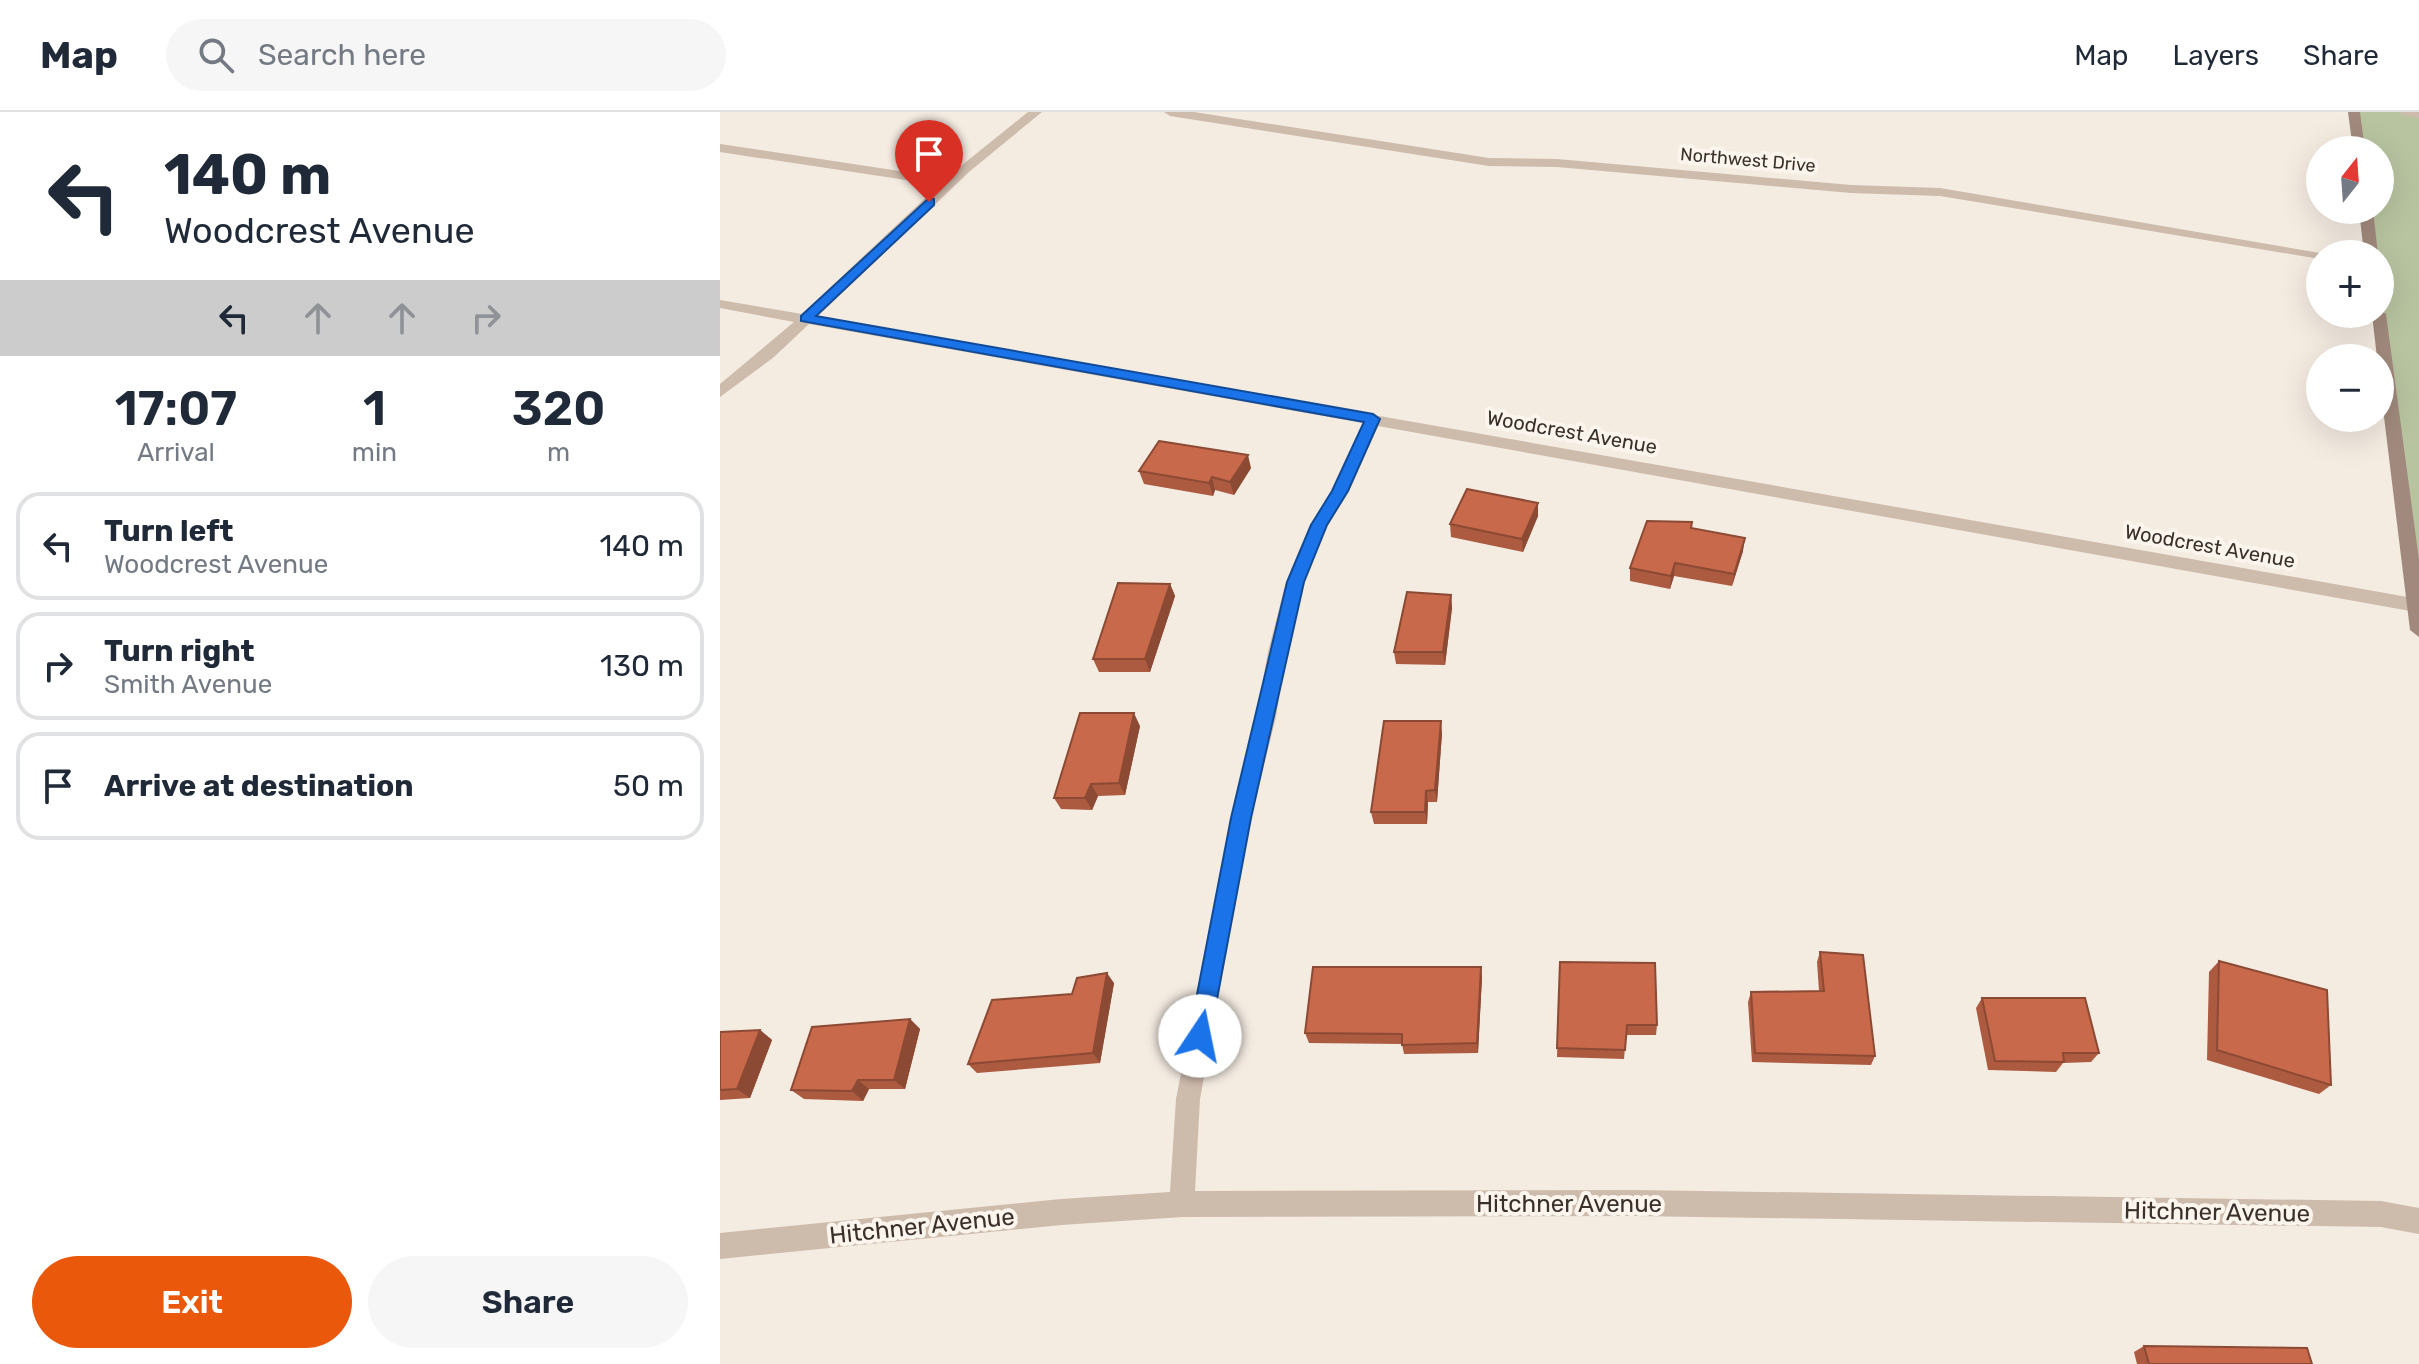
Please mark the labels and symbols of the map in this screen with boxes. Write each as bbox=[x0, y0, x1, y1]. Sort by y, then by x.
pin bbox=[895, 120, 963, 202]
north arrow bbox=[2306, 136, 2394, 224]
street label: Northwest Drive bbox=[1679, 143, 1817, 177]
street label: Woodcrest Avenue bbox=[1485, 405, 1659, 459]
street label: Woodcrest Avenue bbox=[2123, 519, 2297, 573]
position arrow bbox=[1158, 994, 1242, 1078]
street label: Hitchner Avenue bbox=[1476, 1190, 1662, 1218]
street label: Hitchner Avenue bbox=[2124, 1196, 2310, 1228]
street label: Hitchner Avenue bbox=[828, 1202, 1016, 1250]

